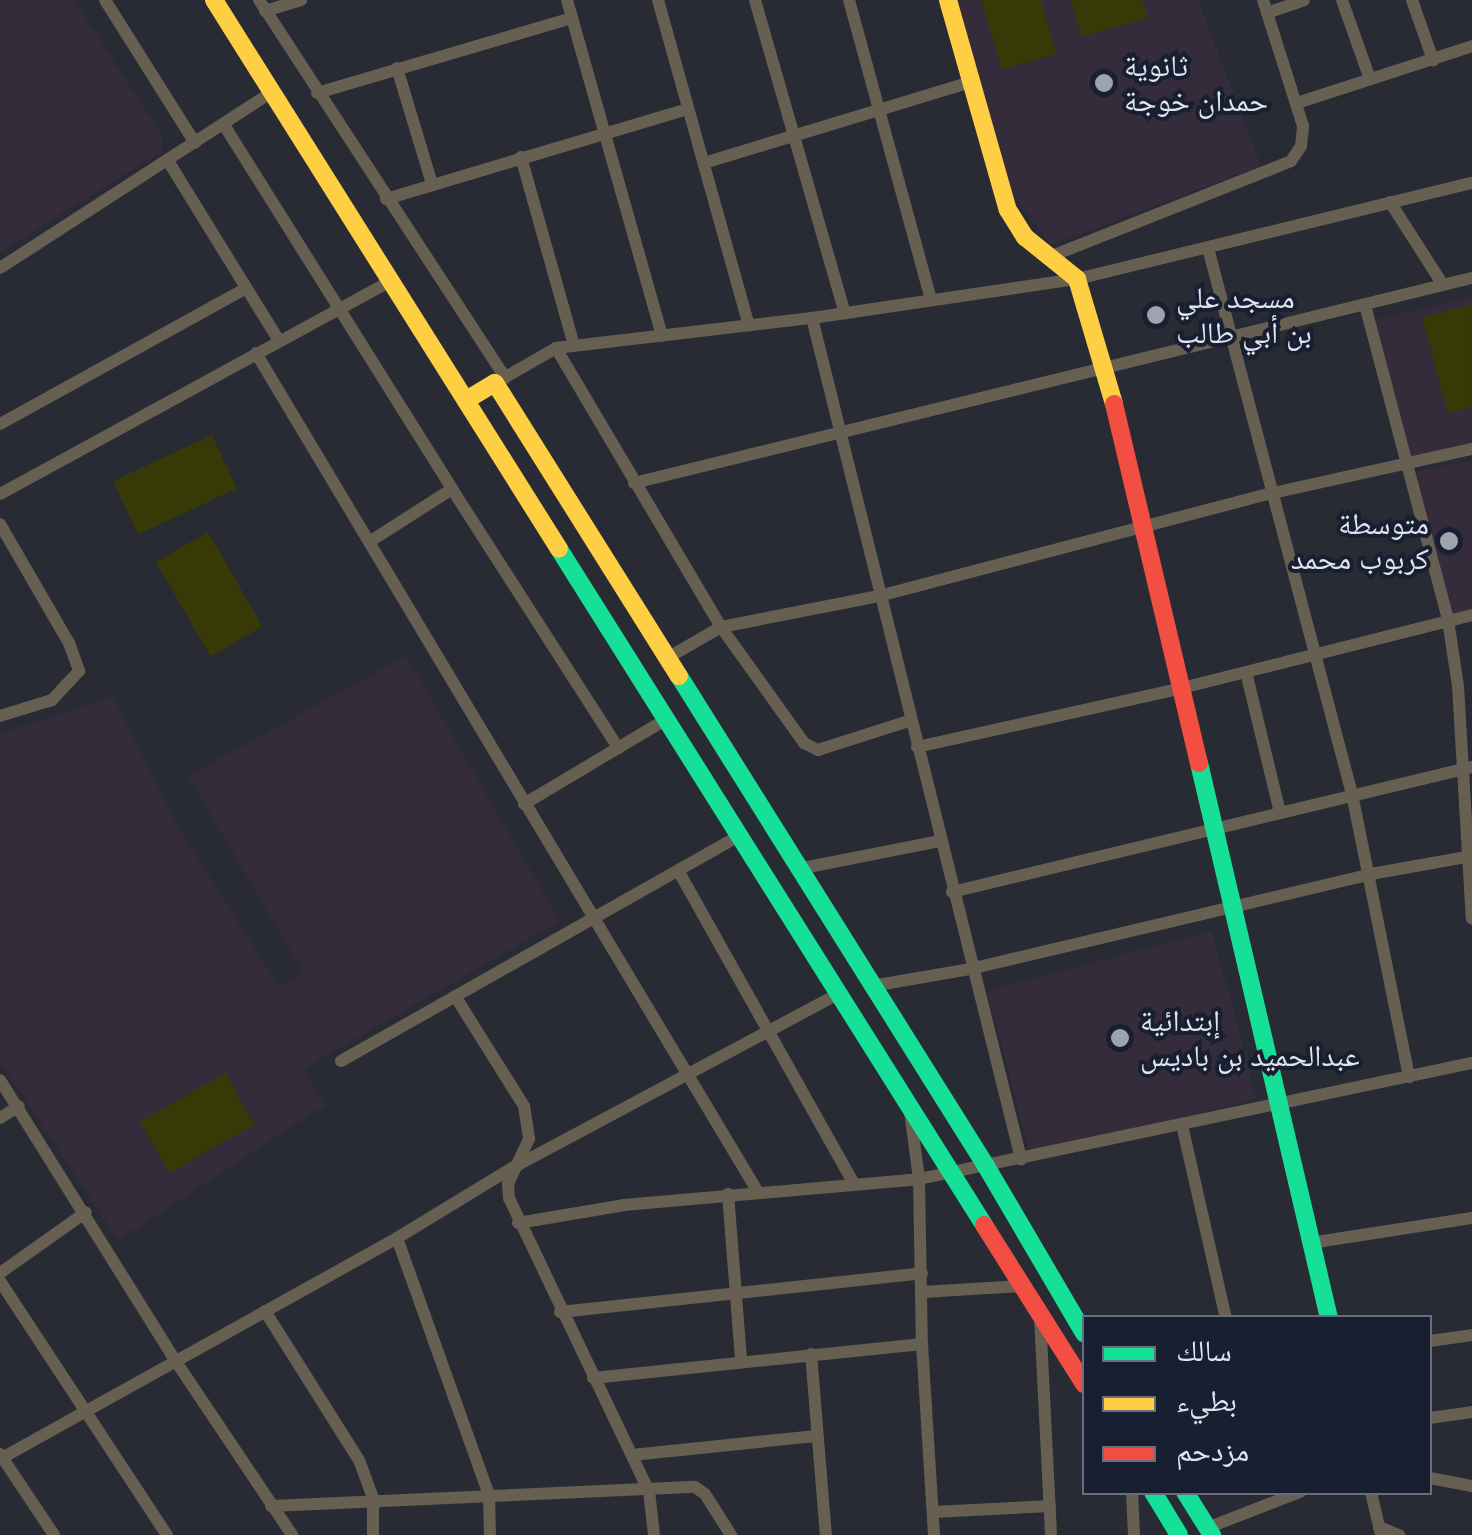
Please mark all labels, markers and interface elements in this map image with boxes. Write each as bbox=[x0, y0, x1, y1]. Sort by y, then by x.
place label: ثانوية حمدان خوجة bbox=[1124, 48, 1268, 118]
marker: ثانوية حمدان خوجة bbox=[1093, 72, 1115, 94]
place label: مسجد علي بن أبي طالب bbox=[1176, 280, 1312, 350]
marker: مسجد علي بن أبي طالب bbox=[1145, 304, 1167, 326]
place label: متوسطة كربوب محمد bbox=[1291, 506, 1429, 576]
marker: متوسطة كربوب محمد bbox=[1438, 530, 1460, 552]
place label: إبتدائية عبدالحميد بن باديس bbox=[1140, 1003, 1360, 1074]
marker: إبتدائية عبدالحميد بن باديس bbox=[1109, 1027, 1131, 1049]
legend bbox=[1082, 1315, 1432, 1495]
text: سالك bbox=[1176, 1332, 1232, 1369]
text: بطيء bbox=[1176, 1382, 1237, 1419]
text: مزدحم bbox=[1176, 1432, 1249, 1469]

